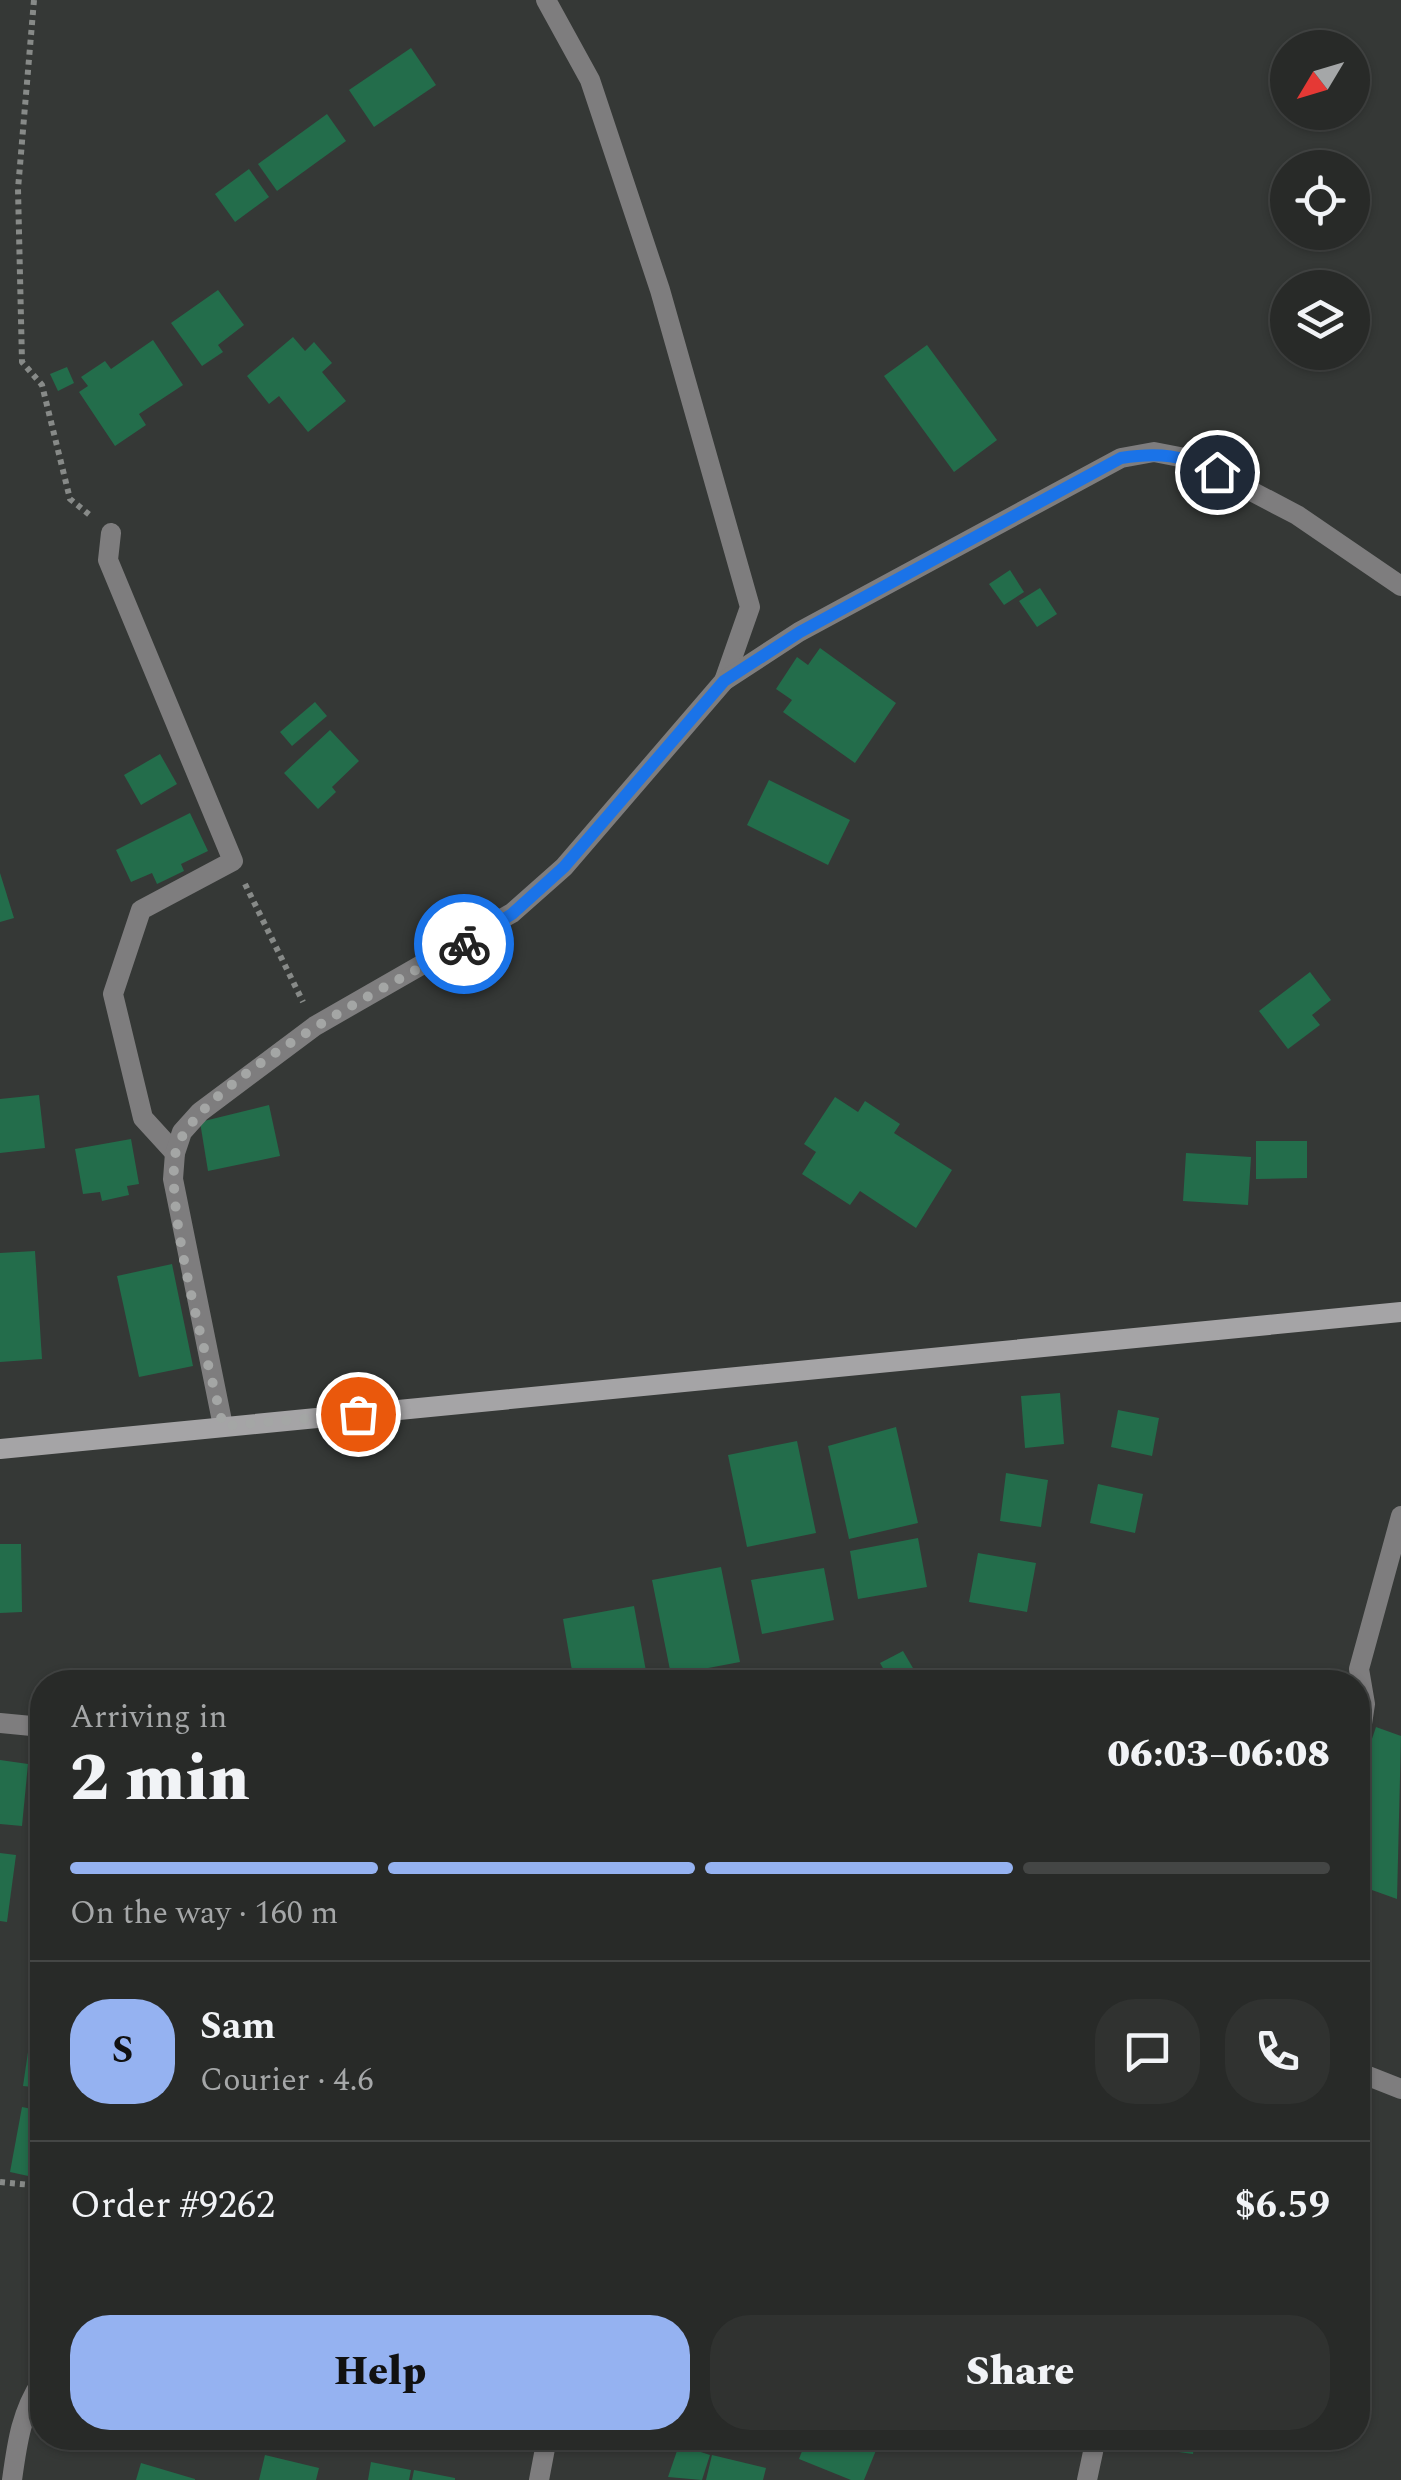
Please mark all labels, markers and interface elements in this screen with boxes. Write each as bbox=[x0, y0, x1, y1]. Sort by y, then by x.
north arrow bbox=[1270, 30, 1370, 130]
map controls bbox=[1270, 30, 1370, 370]
button: locate bbox=[1270, 150, 1370, 250]
button: layers bbox=[1270, 270, 1370, 370]
pin bbox=[1175, 430, 1260, 515]
icon: home bbox=[1190, 445, 1245, 500]
courier bbox=[414, 894, 514, 994]
icon: bike bbox=[437, 917, 492, 972]
pin bbox=[316, 1372, 401, 1457]
icon: bag bbox=[331, 1387, 386, 1442]
text: Arriving in bbox=[70, 1693, 227, 1742]
text: 06:03–06:08 bbox=[1107, 1726, 1330, 1784]
text: 2 min bbox=[70, 1730, 250, 1829]
text: On the way · 160 m bbox=[70, 1889, 338, 1938]
text: Sam bbox=[200, 1998, 276, 2056]
button: chat bbox=[1095, 1999, 1200, 2104]
button: phone bbox=[1225, 1999, 1330, 2104]
text: S bbox=[112, 2022, 133, 2080]
text: Courier · 4.6 bbox=[200, 2056, 373, 2105]
text: Order #9262 bbox=[70, 2177, 275, 2235]
text: $6.59 bbox=[1235, 2177, 1330, 2235]
button: Help bbox=[70, 2315, 690, 2430]
button: Share bbox=[710, 2315, 1330, 2430]

